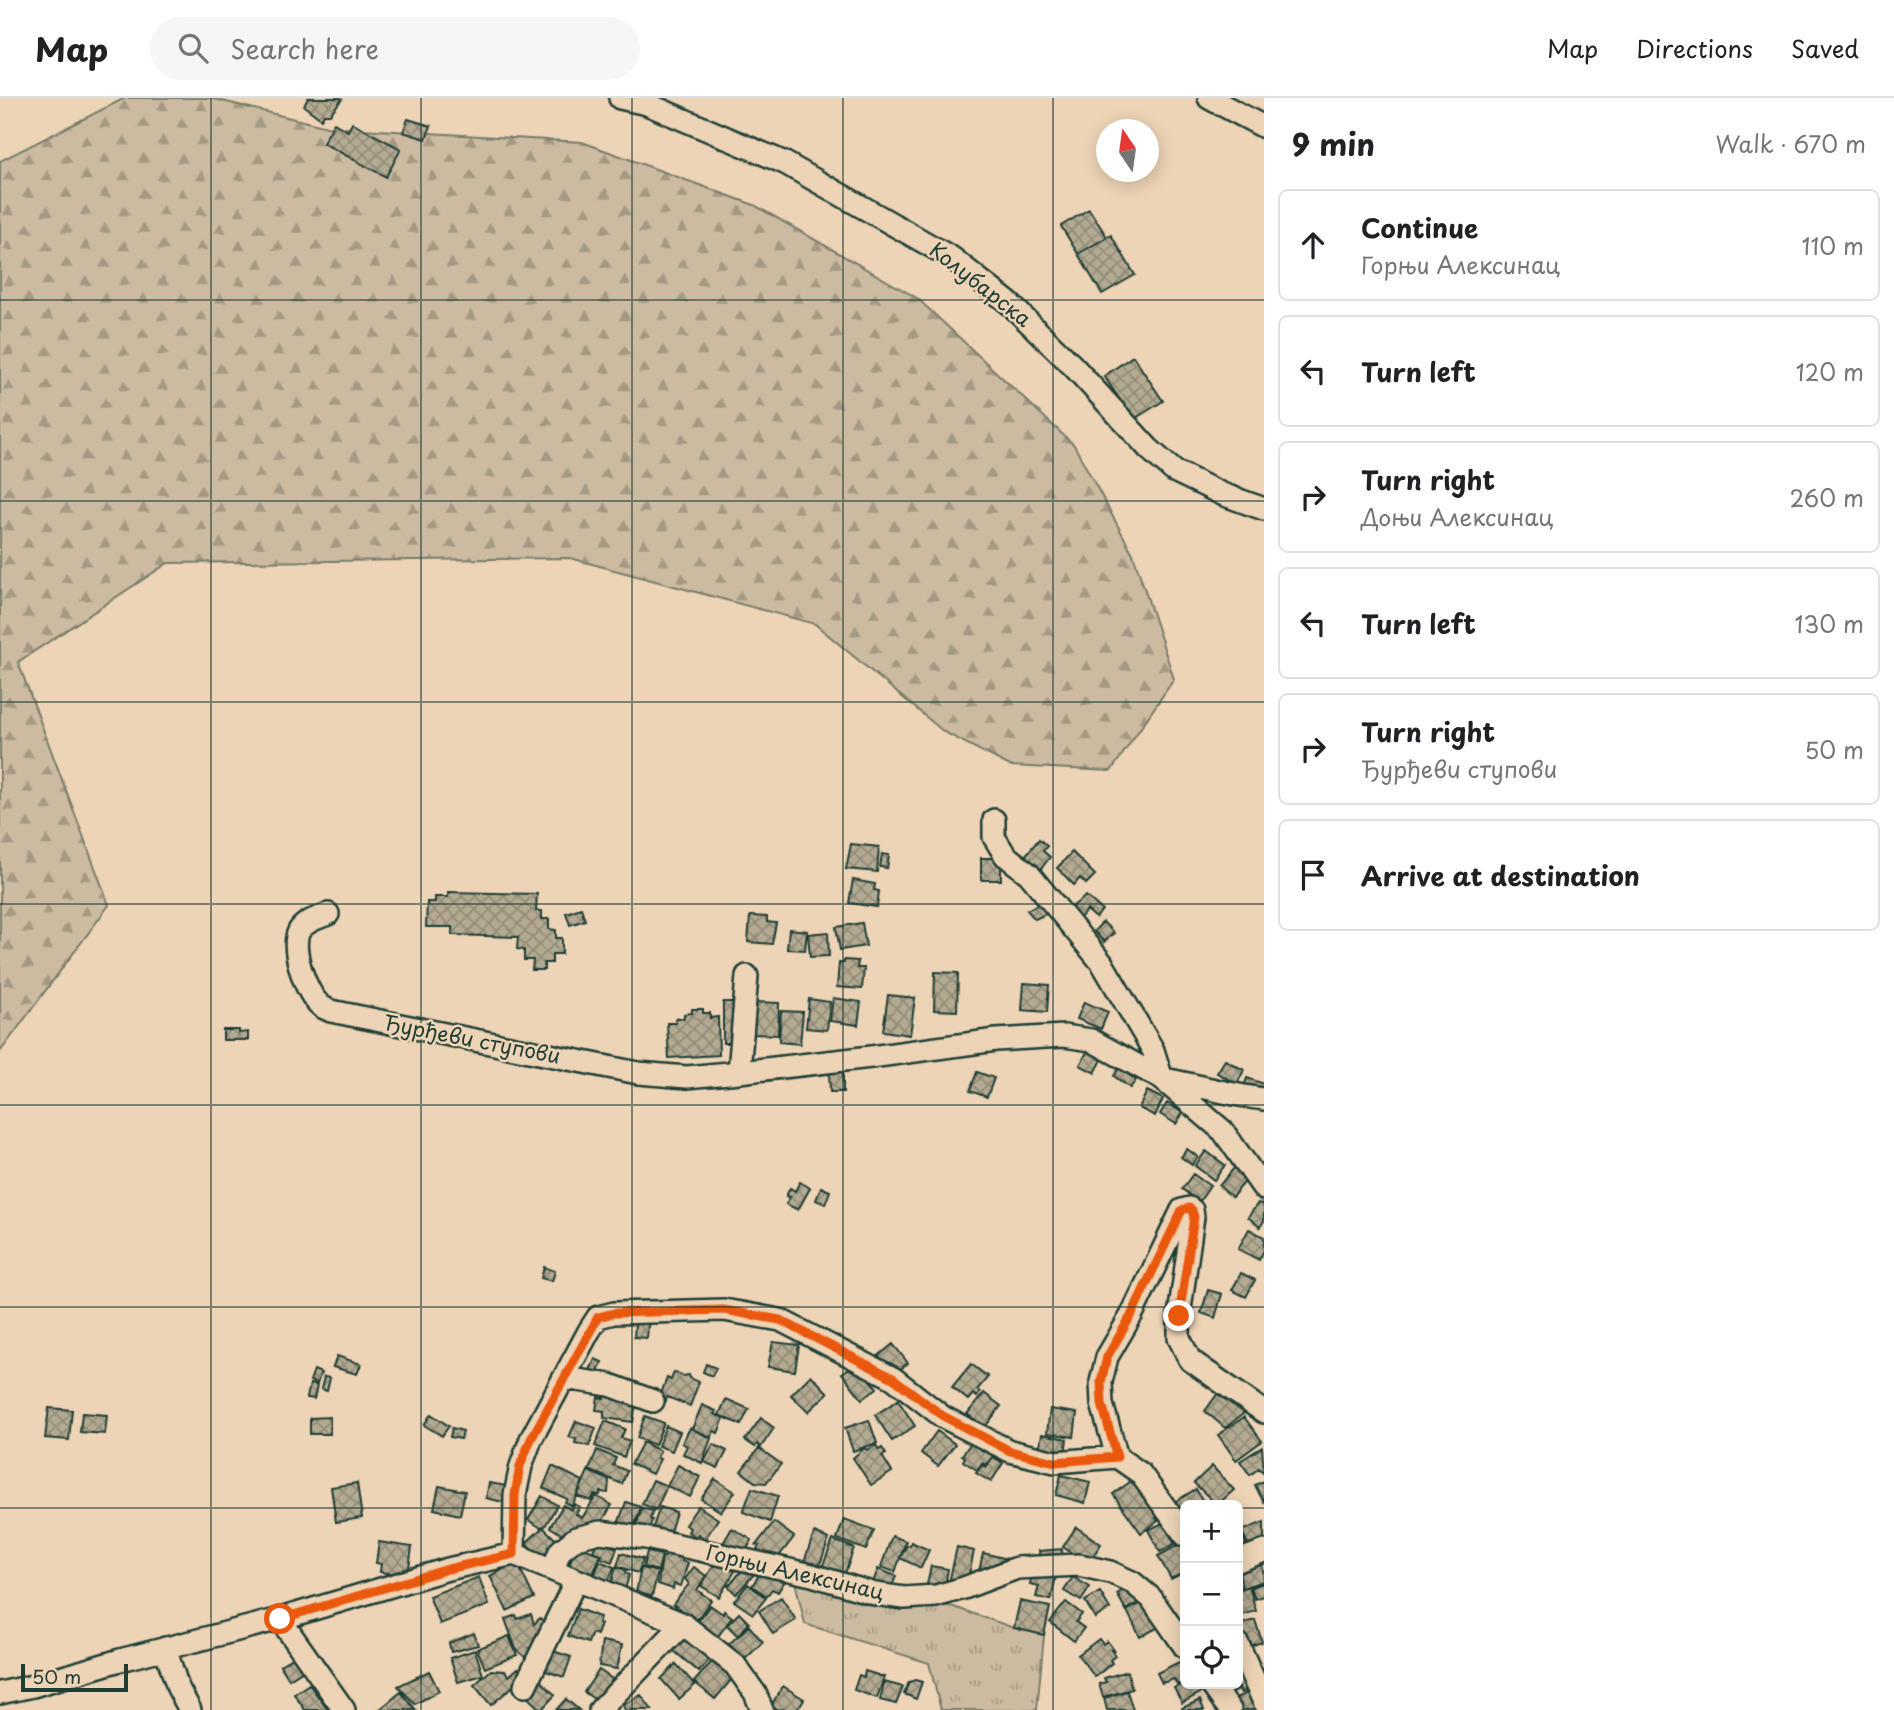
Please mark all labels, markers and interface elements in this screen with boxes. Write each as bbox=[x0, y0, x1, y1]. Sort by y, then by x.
search box bbox=[150, 17, 640, 80]
text: Map bbox=[35, 23, 108, 73]
icon: search bbox=[174, 29, 212, 67]
text: Search here bbox=[230, 29, 379, 68]
text: Map bbox=[1547, 30, 1598, 66]
text: Directions bbox=[1636, 30, 1753, 66]
text: Saved bbox=[1791, 30, 1859, 66]
north arrow bbox=[1096, 119, 1159, 182]
text: 9 min bbox=[1292, 121, 1375, 166]
text: Walk · 670 m bbox=[1715, 126, 1866, 161]
text: Continue bbox=[1361, 208, 1478, 247]
icon: ahead bbox=[1294, 226, 1332, 264]
text: 110 m bbox=[1802, 228, 1864, 263]
street label: Колубарска bbox=[923, 233, 1039, 334]
text: Горњи Алексинац bbox=[1361, 247, 1560, 282]
icon: left bbox=[1294, 352, 1332, 390]
text: Turn left bbox=[1361, 352, 1476, 391]
text: 120 m bbox=[1796, 354, 1864, 389]
text: Turn right bbox=[1361, 460, 1495, 499]
icon: right bbox=[1294, 478, 1332, 516]
text: 260 m bbox=[1789, 480, 1864, 515]
text: Доњи Алексинац bbox=[1361, 499, 1554, 534]
icon: left bbox=[1294, 604, 1332, 642]
text: Turn left bbox=[1361, 604, 1476, 643]
text: 130 m bbox=[1794, 606, 1864, 641]
text: Turn right bbox=[1361, 712, 1495, 751]
icon: right bbox=[1294, 730, 1332, 768]
text: 50 m bbox=[1804, 732, 1864, 767]
text: Ђурђеви ступови bbox=[1361, 751, 1557, 786]
icon: arrive bbox=[1294, 856, 1332, 894]
text: Arrive at destination bbox=[1361, 856, 1640, 895]
street label: Ђурђеви ступови bbox=[381, 1005, 563, 1071]
route end bbox=[1163, 1300, 1194, 1331]
map controls bbox=[1180, 1500, 1243, 1689]
button: + bbox=[1180, 1500, 1243, 1563]
street label: Горњи Алексинац bbox=[703, 1535, 888, 1607]
button: − bbox=[1180, 1563, 1243, 1626]
route start bbox=[264, 1603, 295, 1634]
button: locate bbox=[1180, 1626, 1243, 1689]
scale bar bbox=[21, 1661, 128, 1693]
text: 50 m bbox=[32, 1662, 81, 1690]

